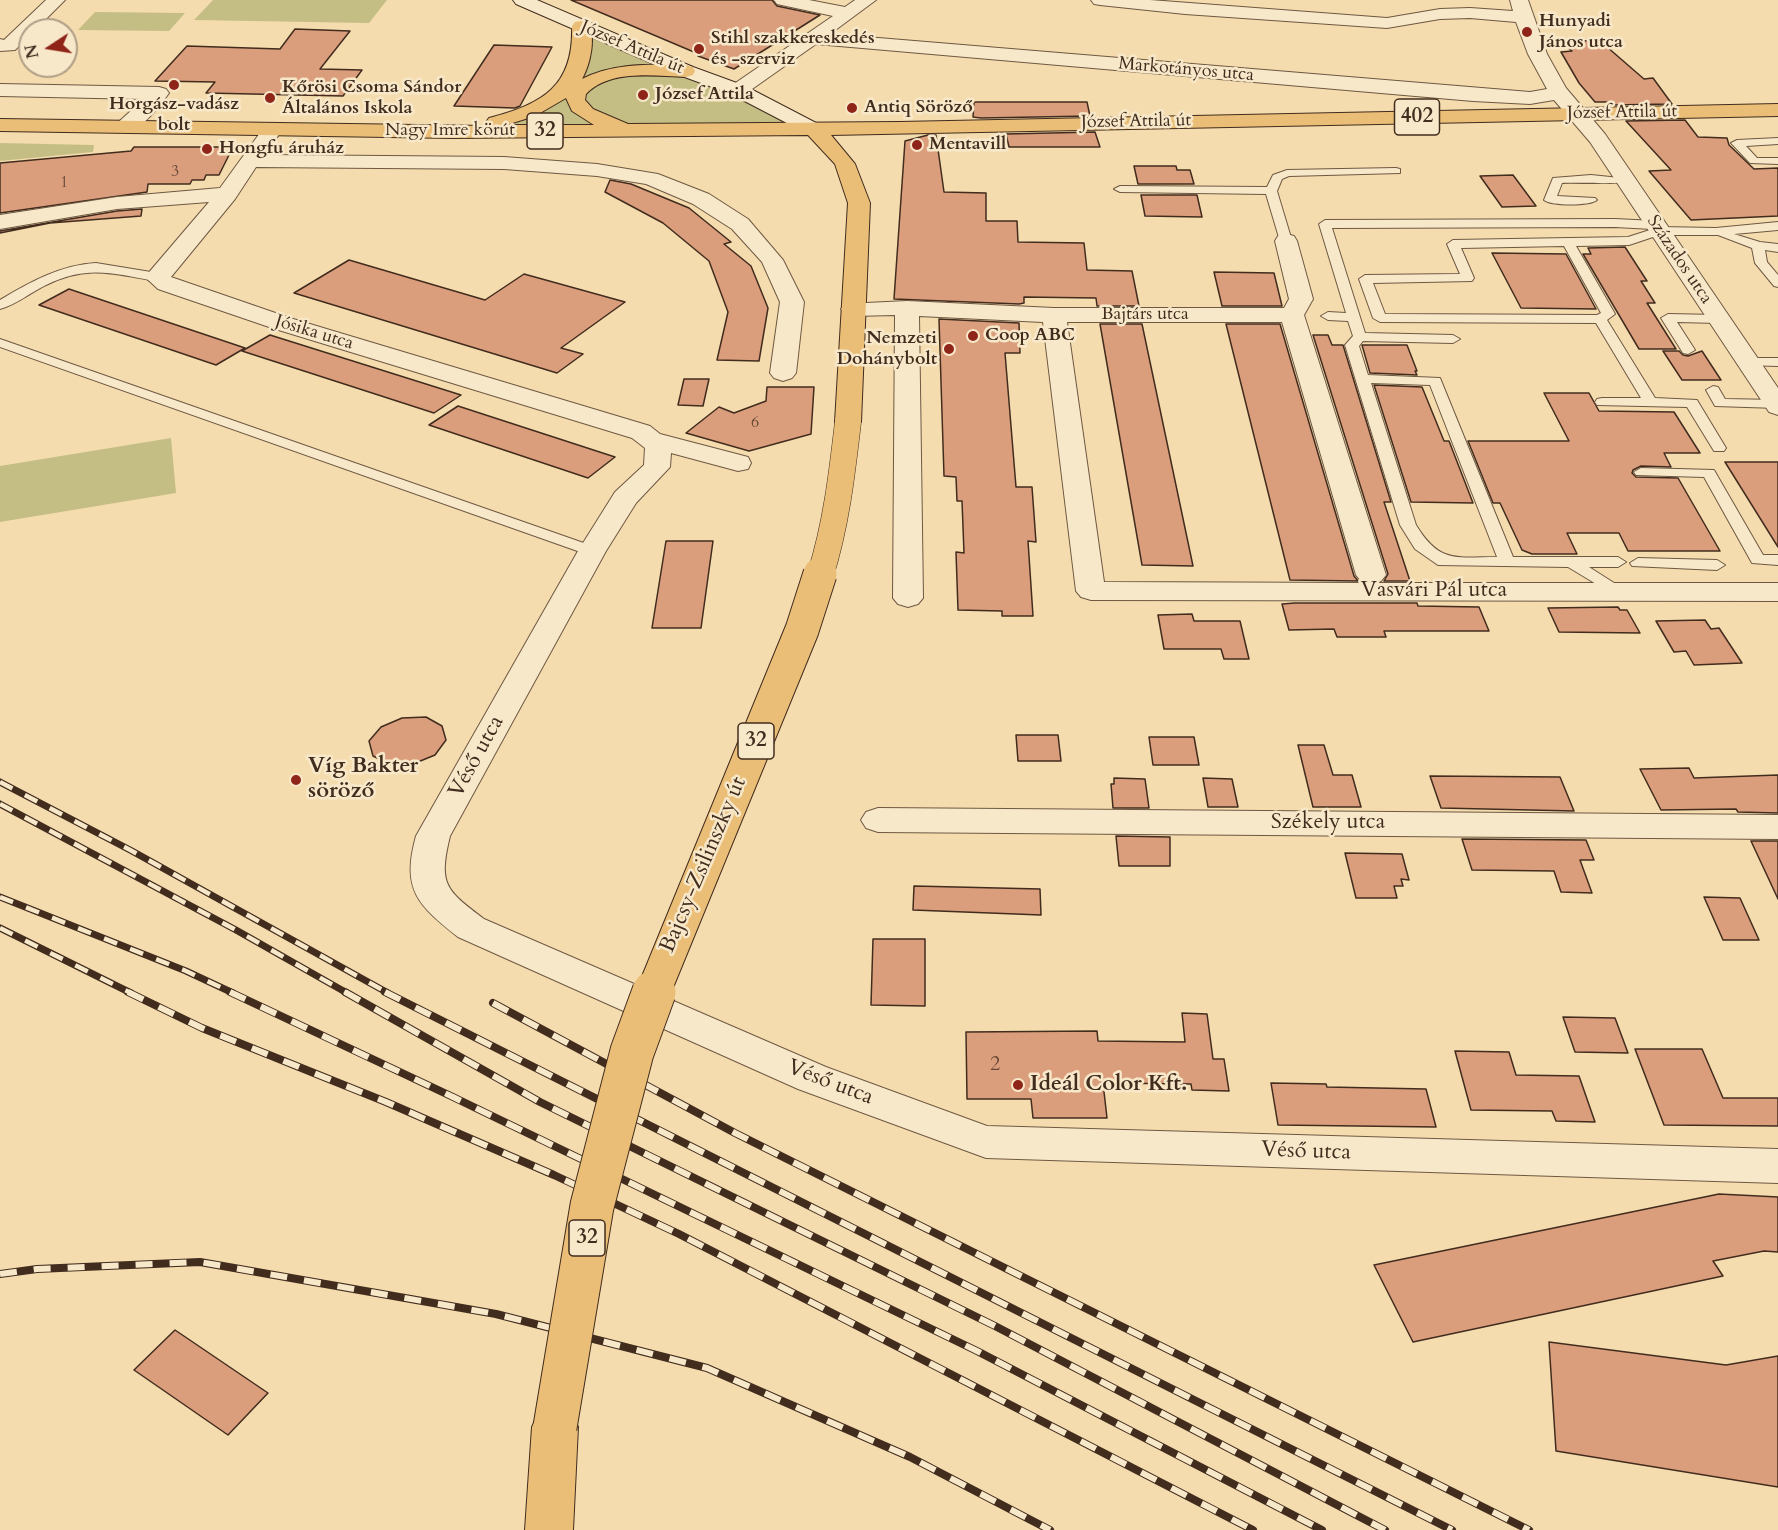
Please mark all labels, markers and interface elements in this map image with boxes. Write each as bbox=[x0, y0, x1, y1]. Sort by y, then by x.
place label: Hunyadi János utca bbox=[1539, 11, 1623, 54]
street label: József Attila út bbox=[577, 16, 687, 80]
north arrow bbox=[18, 18, 78, 78]
marker: Hunyadi János utca bbox=[1520, 25, 1534, 39]
place label: Stihl szakkereskedés és -szerviz bbox=[711, 28, 875, 70]
text: N bbox=[20, 42, 45, 60]
marker: Stihl szakkereskedés és -szerviz bbox=[692, 42, 706, 56]
street label: Markotányos utca bbox=[1117, 53, 1255, 87]
place label: Kőrösi Csoma Sándor Általános Iskola bbox=[282, 77, 461, 119]
marker: Horgász-vadász bolt bbox=[167, 78, 181, 92]
place label: József Attila bbox=[655, 84, 754, 106]
marker: József Attila bbox=[636, 88, 650, 102]
marker: Kőrösi Csoma Sándor Általános Iskola bbox=[263, 91, 277, 105]
place label: Horgász-vadász bolt bbox=[109, 94, 239, 136]
place label: Antiq Söröző bbox=[864, 97, 973, 119]
road number: 402 bbox=[1394, 99, 1440, 135]
marker: Antiq Söröző bbox=[845, 101, 859, 115]
street label: József Attila út bbox=[1567, 101, 1677, 125]
street label: József Attila út bbox=[1081, 110, 1191, 134]
road number: 32 bbox=[527, 113, 563, 149]
street label: Nagy Imre körút bbox=[385, 120, 515, 142]
place label: Mentavill bbox=[929, 134, 1006, 156]
place label: Hongfu áruház bbox=[219, 138, 344, 160]
marker: Mentavill bbox=[910, 138, 924, 152]
marker: Hongfu áruház bbox=[200, 142, 214, 156]
house number: 3 bbox=[171, 162, 179, 182]
house number: 1 bbox=[60, 173, 68, 193]
street label: Százados utca bbox=[1641, 212, 1717, 308]
street label: Bajtárs utca bbox=[1101, 304, 1189, 326]
street label: Jósika utca bbox=[272, 311, 356, 355]
place label: Coop ABC bbox=[985, 325, 1075, 347]
place label: Nemzeti Dohánybolt bbox=[837, 328, 937, 370]
marker: Coop ABC bbox=[966, 329, 980, 343]
marker: Nemzeti Dohánybolt bbox=[942, 342, 956, 356]
house number: 6 bbox=[751, 413, 759, 433]
street label: Vasvári Pál utca bbox=[1361, 578, 1507, 604]
street label: Véső utca bbox=[444, 711, 510, 803]
road number: 32 bbox=[738, 723, 774, 759]
place label: Víg Bakter söröző bbox=[308, 754, 418, 806]
marker: Víg Bakter söröző bbox=[289, 773, 303, 787]
street label: Bajcsy-Zsilinszky út bbox=[655, 773, 753, 957]
street label: Székely utca bbox=[1271, 810, 1385, 836]
house number: 2 bbox=[990, 1053, 1000, 1077]
street label: Véső utca bbox=[783, 1055, 877, 1111]
place label: Ideál Color Kft. bbox=[1030, 1072, 1187, 1098]
marker: Ideál Color Kft. bbox=[1011, 1078, 1025, 1092]
street label: Véső utca bbox=[1261, 1137, 1351, 1167]
road number: 32 bbox=[569, 1220, 605, 1256]

